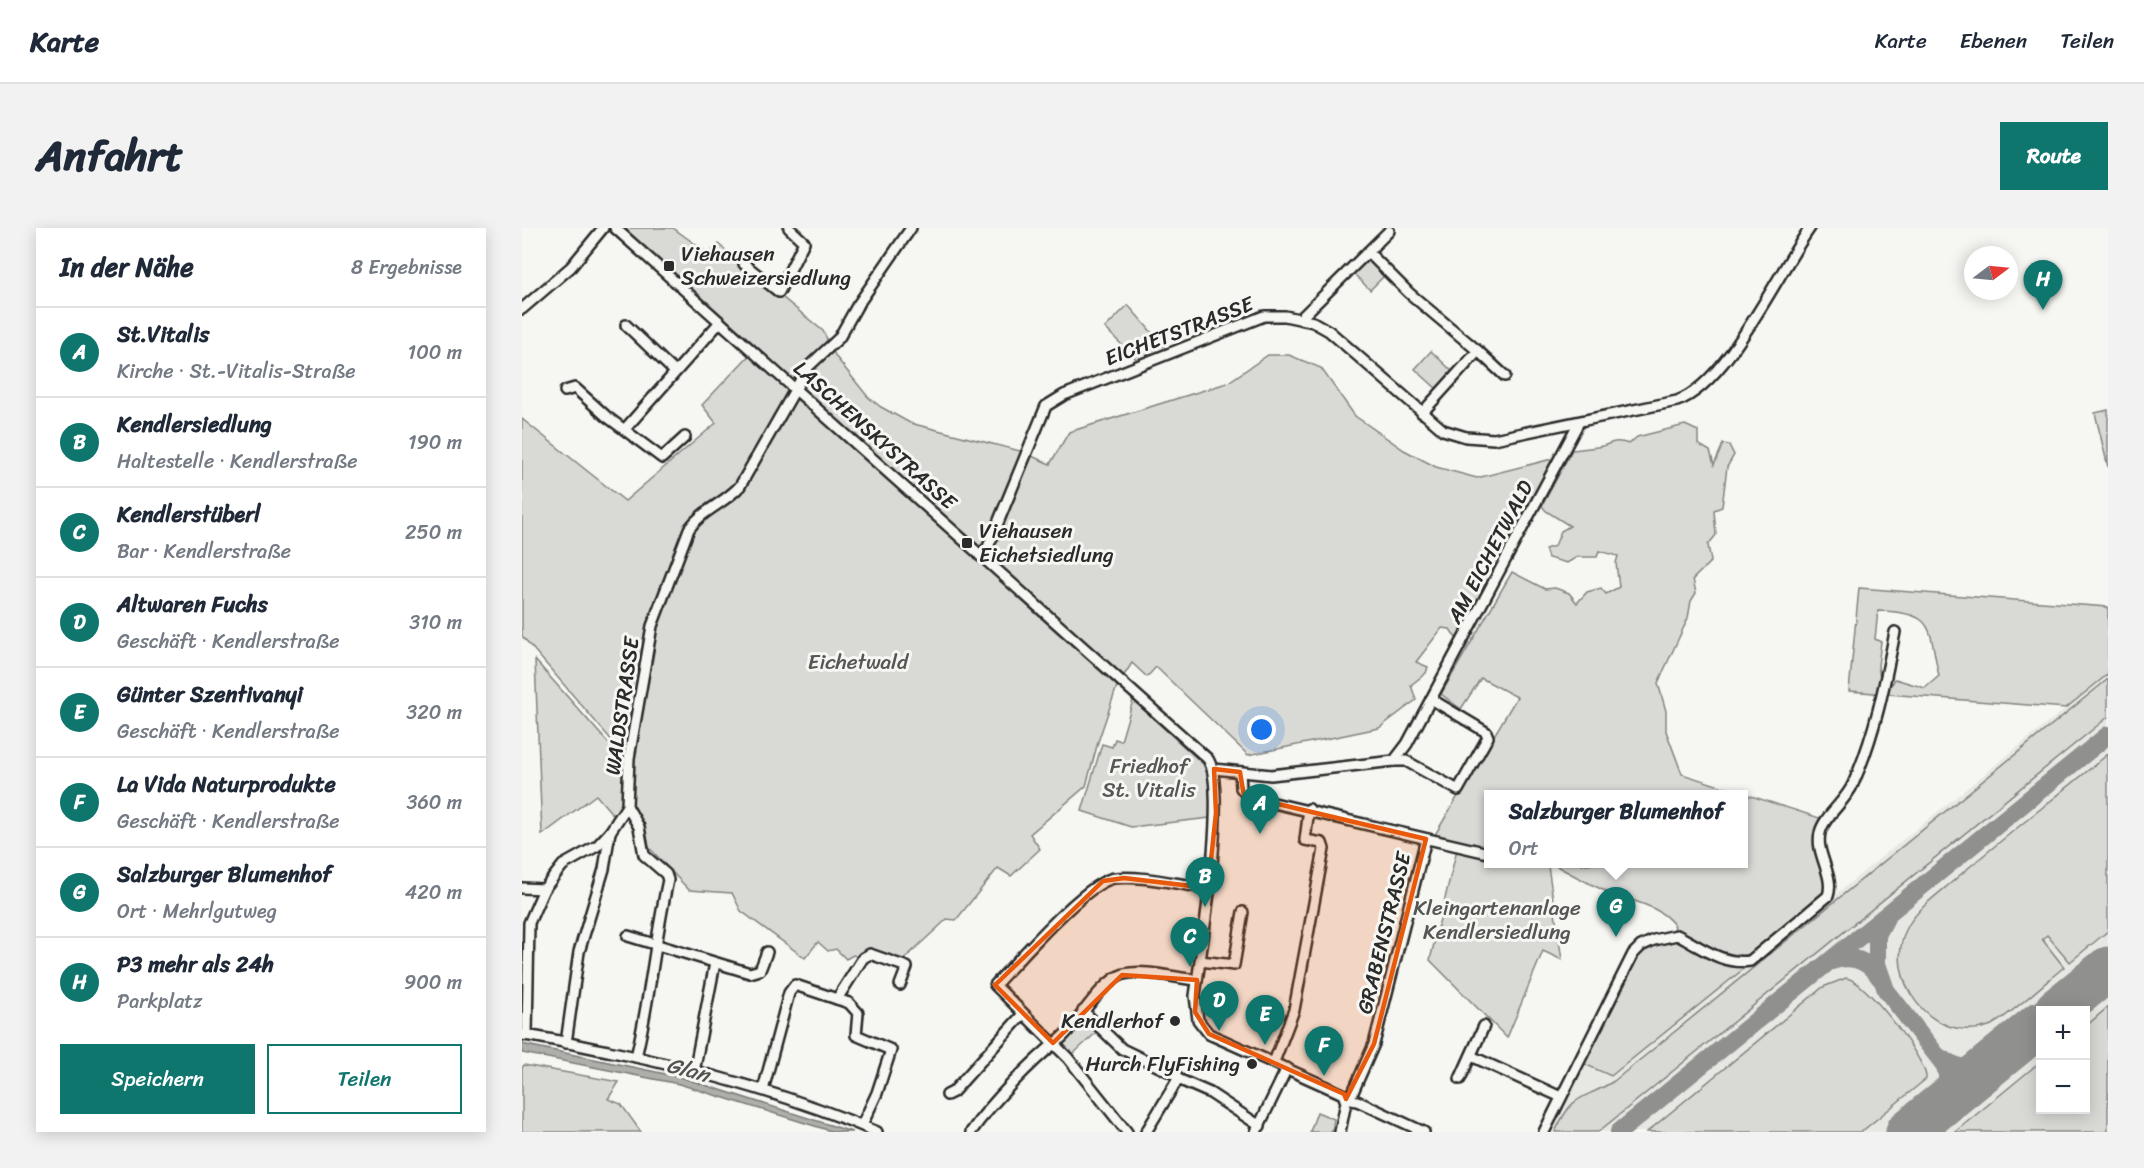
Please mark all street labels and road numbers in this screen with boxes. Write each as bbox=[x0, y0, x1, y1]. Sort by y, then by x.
street label: EICHETSTRASSE bbox=[1099, 285, 1260, 377]
street label: LASCHENSKYSTRASSE bbox=[784, 351, 967, 520]
street label: AM EICHETWALD bbox=[1436, 473, 1544, 632]
street label: WALDSTRASSE bbox=[594, 633, 651, 778]
street label: GRABENSTRASSE bbox=[1346, 847, 1423, 1018]

